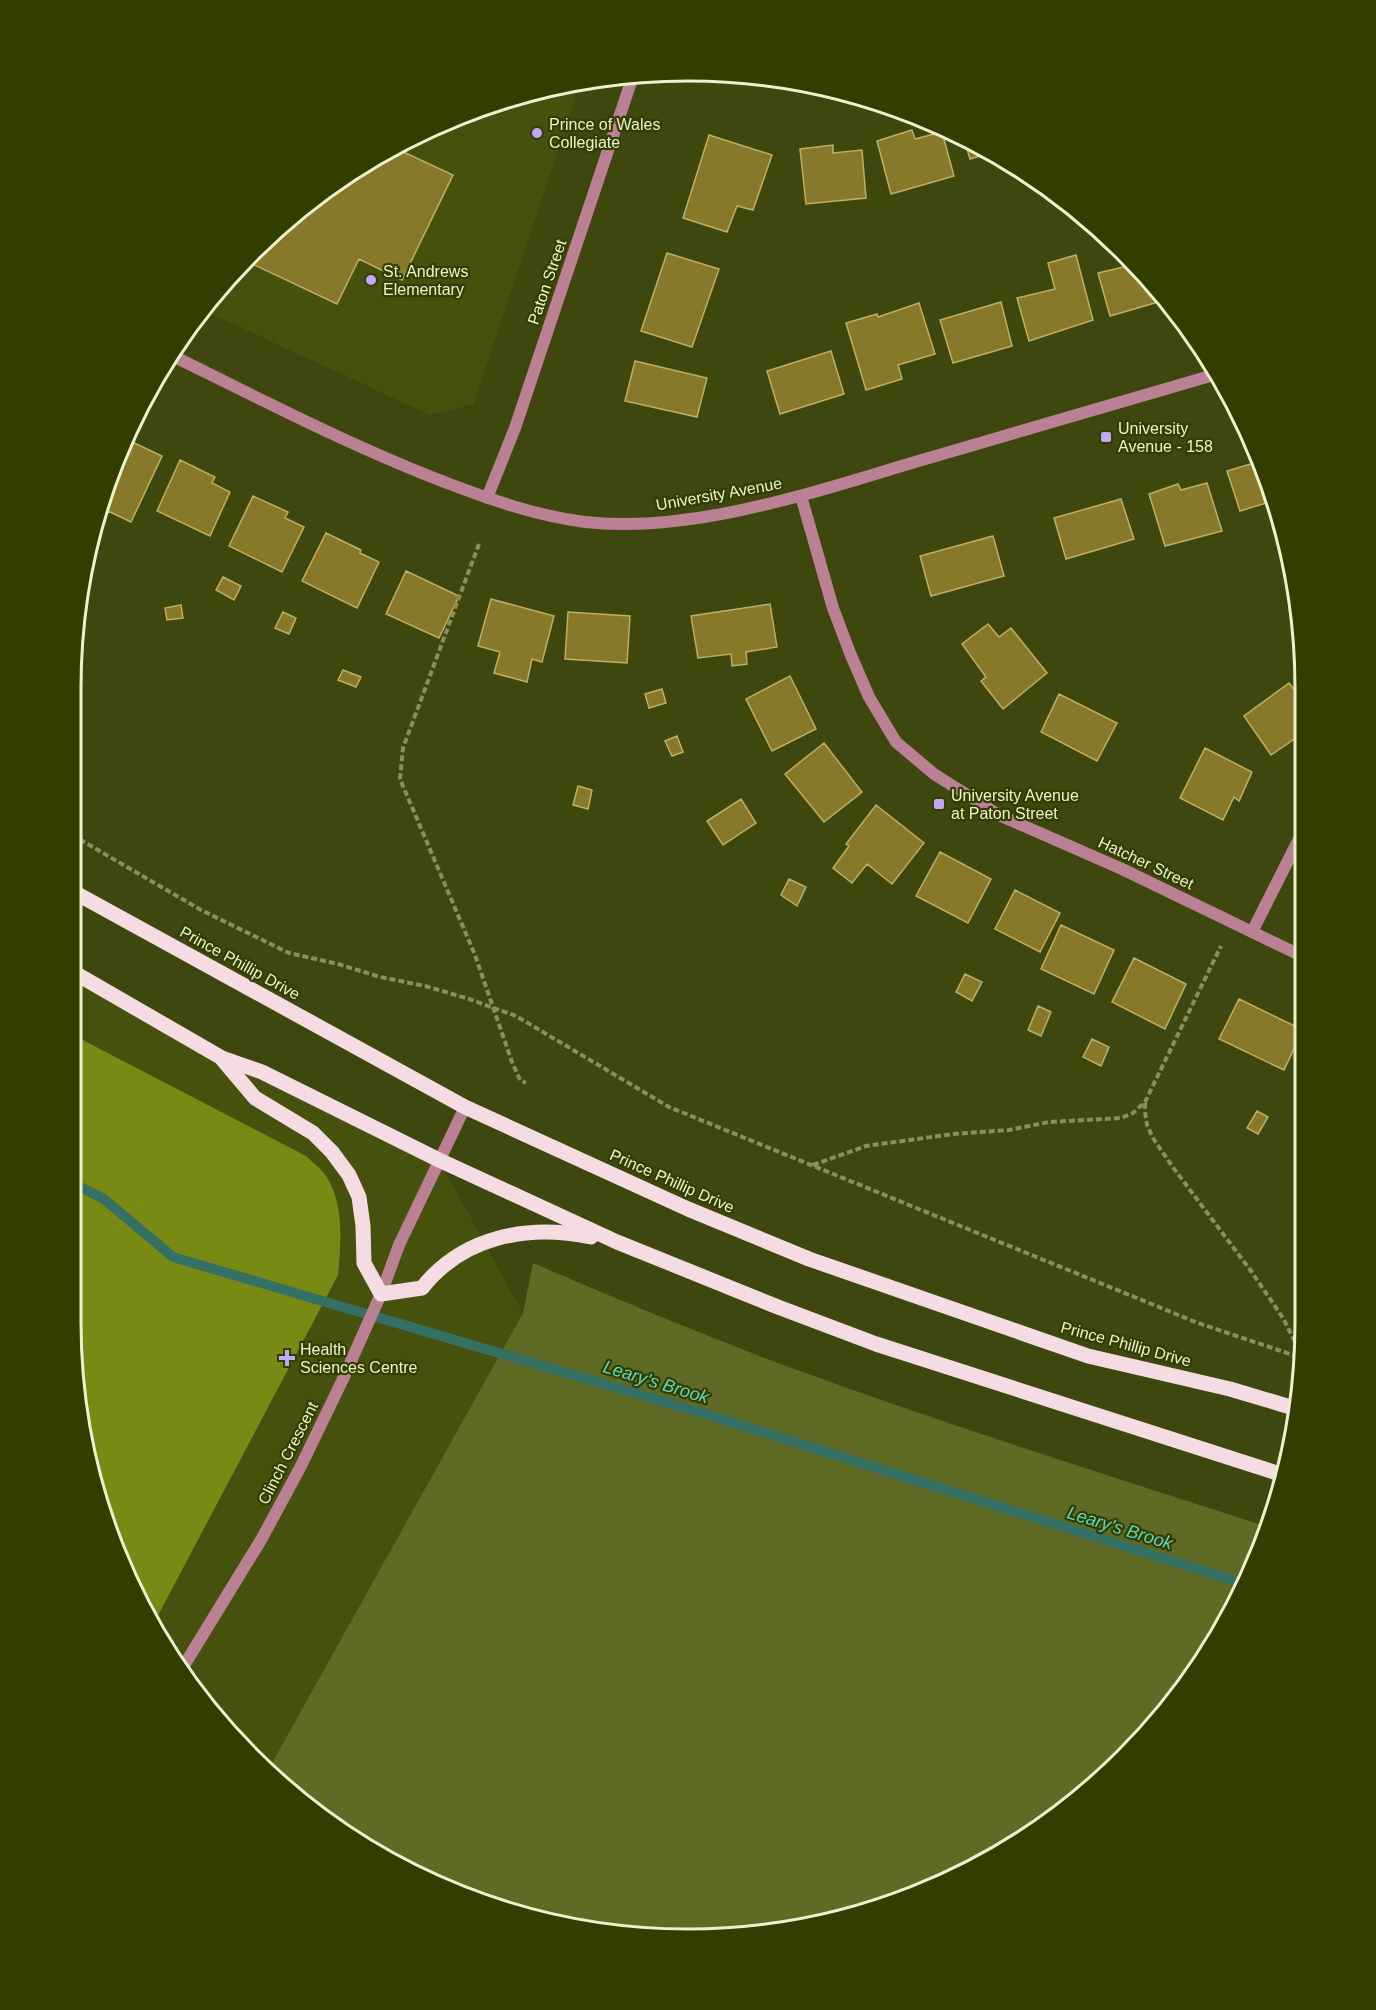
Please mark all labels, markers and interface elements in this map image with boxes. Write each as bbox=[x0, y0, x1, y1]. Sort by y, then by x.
place label: Prince of Wales Collegiate bbox=[549, 116, 660, 151]
marker: Prince of Wales Collegiate bbox=[530, 126, 544, 140]
street label: Paton Street bbox=[524, 237, 570, 327]
place label: St. Andrews Elementary bbox=[383, 263, 468, 298]
marker: St. Andrews Elementary bbox=[364, 273, 378, 287]
place label: University Avenue - 158 bbox=[1118, 420, 1213, 455]
marker: University Avenue - 158 bbox=[1099, 430, 1113, 444]
street label: University Avenue bbox=[655, 475, 783, 513]
place label: University Avenue at Paton Street bbox=[951, 787, 1079, 822]
marker: University Avenue at Paton Street bbox=[932, 797, 946, 811]
street label: Hatcher Street bbox=[1096, 833, 1197, 893]
street label: Prince Phillip Drive bbox=[177, 923, 303, 1003]
street label: Prince Phillip Drive bbox=[607, 1146, 737, 1216]
street label: Prince Phillip Drive bbox=[1059, 1318, 1193, 1370]
place label: Health Sciences Centre bbox=[300, 1341, 417, 1376]
marker: Health Sciences Centre bbox=[278, 1349, 296, 1367]
water label: Leary's Brook bbox=[601, 1356, 712, 1408]
street label: Clinch Crescent bbox=[255, 1398, 321, 1507]
water label: Leary's Brook bbox=[1065, 1502, 1176, 1554]

